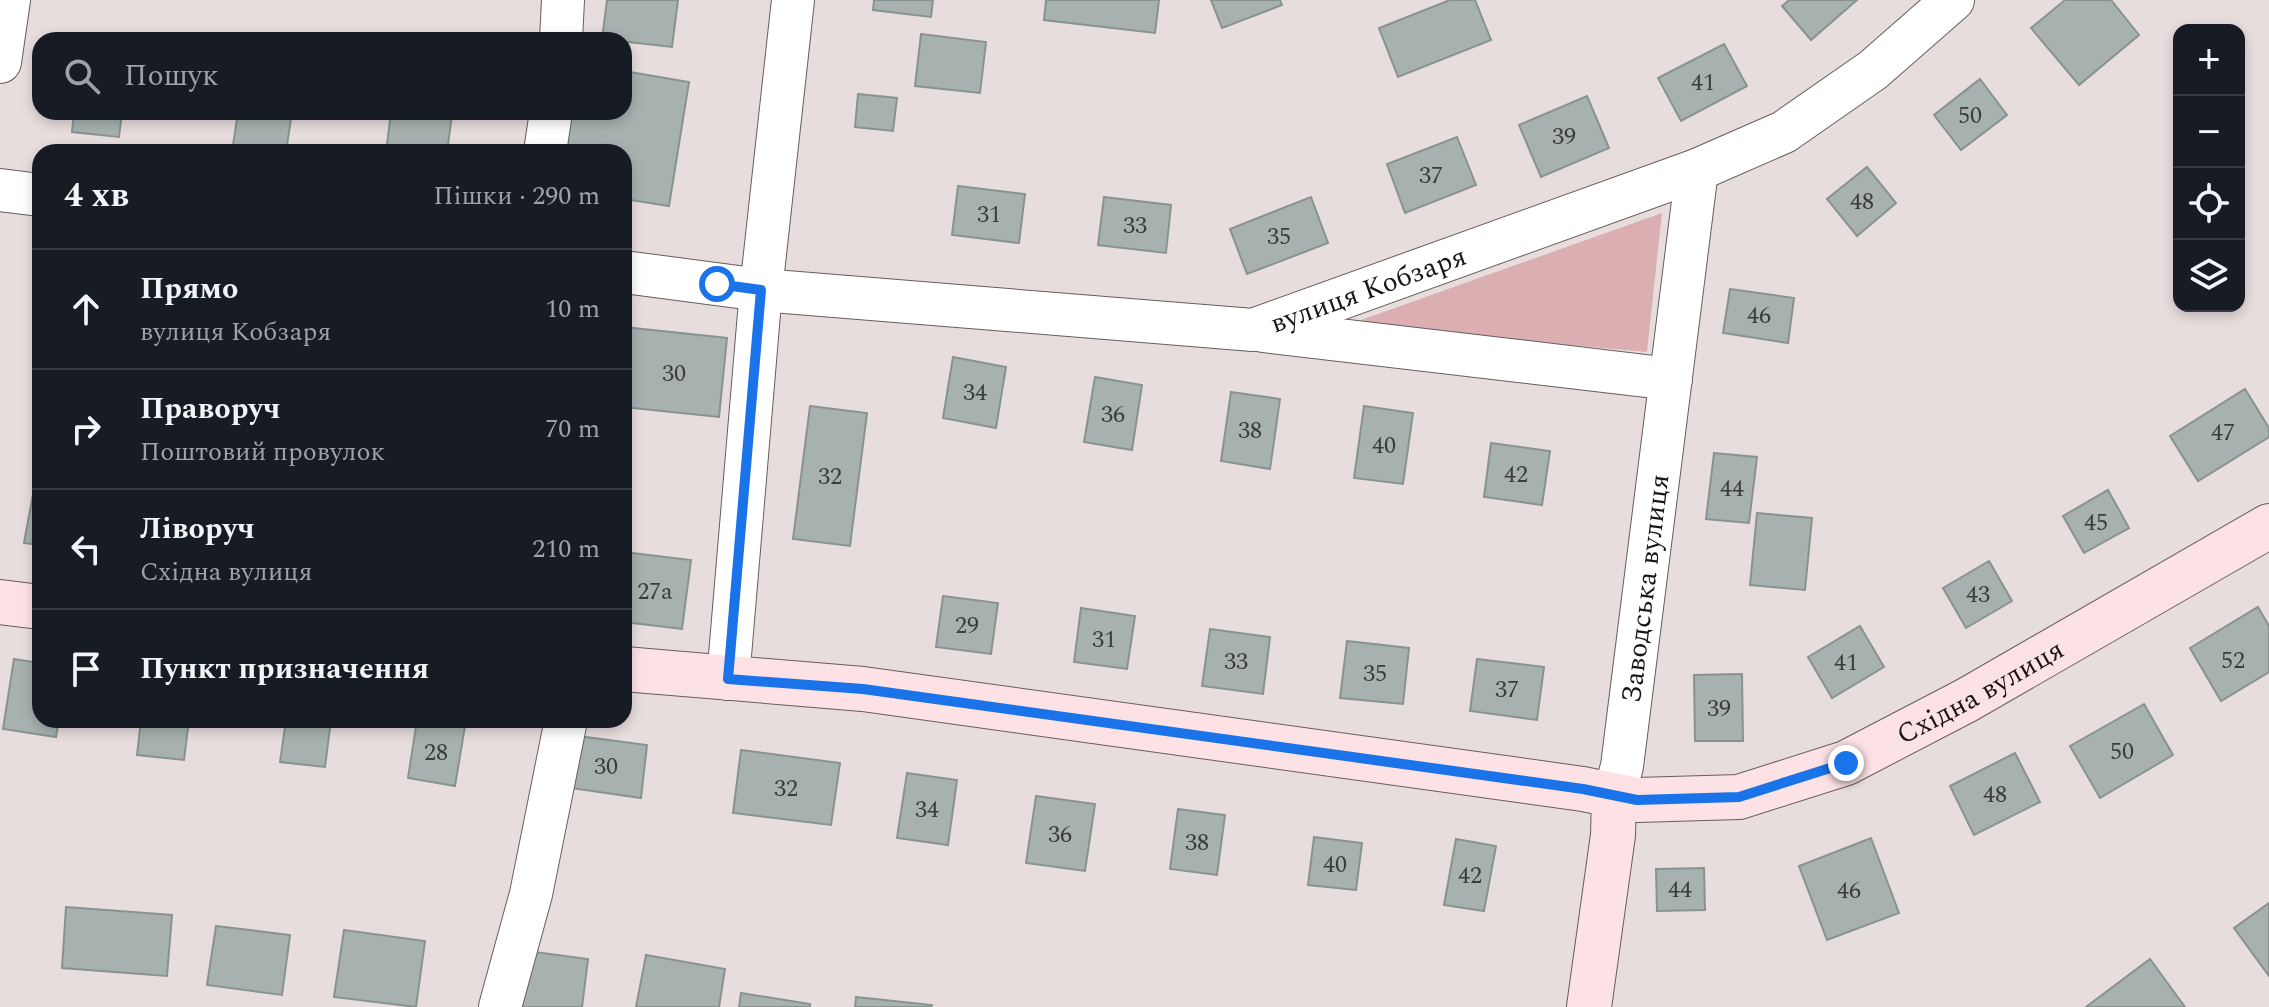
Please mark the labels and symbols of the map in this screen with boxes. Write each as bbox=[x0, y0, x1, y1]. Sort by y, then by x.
house number: 41 bbox=[1691, 65, 1715, 101]
house number: 50 bbox=[1958, 98, 1982, 134]
house number: 39 bbox=[1552, 119, 1576, 155]
house number: 37 bbox=[1419, 158, 1443, 194]
house number: 48 bbox=[1850, 184, 1874, 220]
house number: 31 bbox=[977, 197, 1001, 233]
house number: 33 bbox=[1123, 208, 1147, 244]
house number: 35 bbox=[1267, 219, 1291, 255]
street label: вулиця Кобзаря bbox=[1264, 235, 1473, 345]
route start bbox=[699, 266, 735, 302]
house number: 46 bbox=[1747, 298, 1771, 334]
house number: 30 bbox=[662, 356, 686, 392]
house number: 34 bbox=[963, 375, 987, 411]
house number: 36 bbox=[1101, 397, 1125, 433]
house number: 38 bbox=[1238, 413, 1262, 449]
house number: 47 bbox=[2211, 415, 2235, 451]
house number: 40 bbox=[1372, 428, 1396, 464]
house number: 42 bbox=[1504, 457, 1528, 493]
house number: 32 bbox=[818, 459, 842, 495]
house number: 44 bbox=[1720, 471, 1744, 507]
street label: Заводська вулиця bbox=[1610, 472, 1682, 706]
house number: 45 bbox=[2084, 505, 2108, 541]
house number: 27а bbox=[637, 574, 673, 610]
house number: 43 bbox=[1966, 577, 1990, 613]
house number: 29 bbox=[955, 608, 979, 644]
house number: 31 bbox=[1092, 622, 1116, 658]
street label: Східна вулиця bbox=[1889, 629, 2072, 756]
house number: 52 bbox=[2221, 643, 2245, 679]
house number: 33 bbox=[1224, 644, 1248, 680]
house number: 41 bbox=[1834, 645, 1858, 681]
house number: 35 bbox=[1363, 656, 1387, 692]
house number: 37 bbox=[1495, 672, 1519, 708]
house number: 39 bbox=[1707, 691, 1731, 727]
house number: 50 bbox=[2110, 734, 2134, 770]
house number: 28 bbox=[424, 735, 448, 771]
route end bbox=[1828, 745, 1864, 781]
house number: 30 bbox=[594, 749, 618, 785]
house number: 32 bbox=[774, 771, 798, 807]
house number: 48 bbox=[1983, 777, 2007, 813]
house number: 34 bbox=[915, 792, 939, 828]
house number: 36 bbox=[1048, 817, 1072, 853]
house number: 38 bbox=[1185, 825, 1209, 861]
house number: 40 bbox=[1323, 847, 1347, 883]
house number: 42 bbox=[1458, 858, 1482, 894]
house number: 44 bbox=[1668, 872, 1692, 908]
house number: 46 bbox=[1837, 873, 1861, 909]

